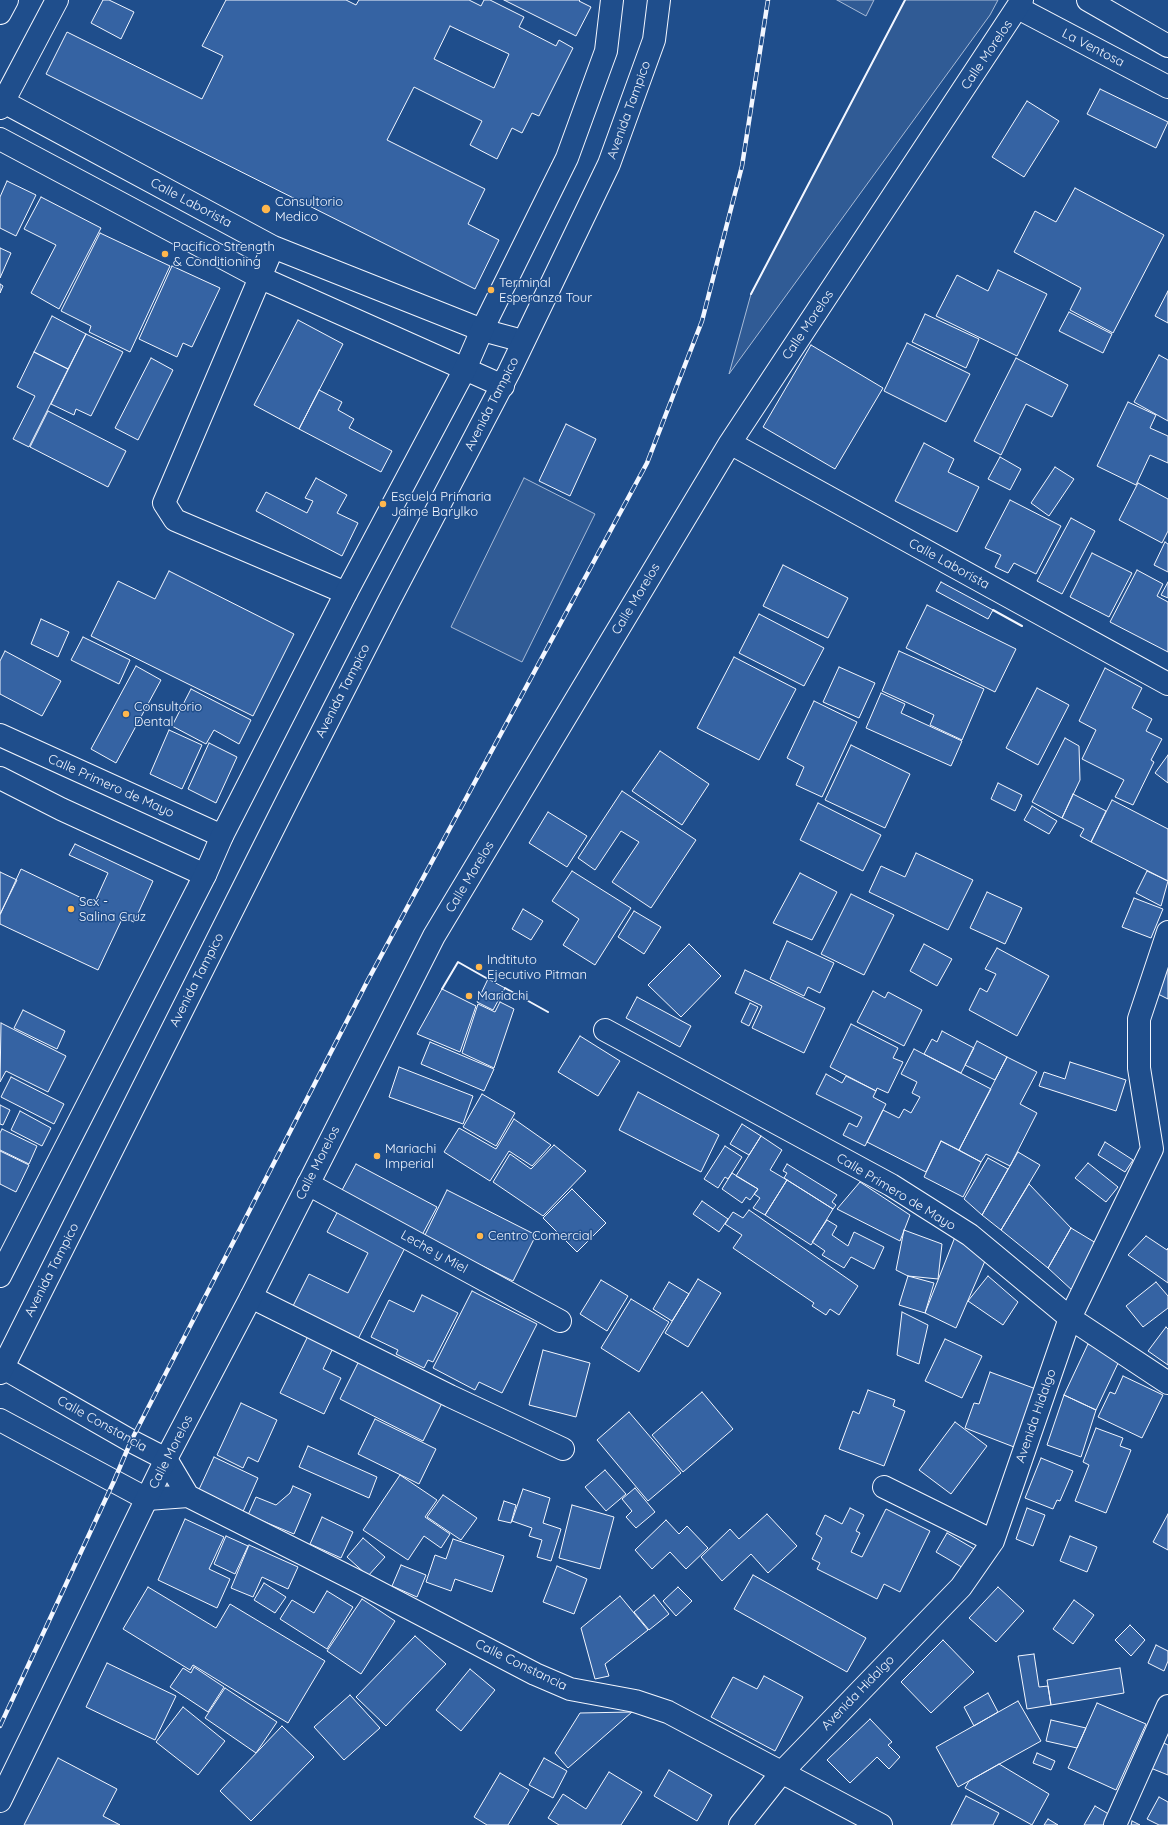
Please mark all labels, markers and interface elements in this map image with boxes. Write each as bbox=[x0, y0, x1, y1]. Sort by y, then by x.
street label: Calle Morelos bbox=[958, 17, 1016, 93]
street label: La Ventosa bbox=[1059, 26, 1127, 70]
street label: Avenida Tampico bbox=[604, 59, 654, 161]
street label: Calle Laborista bbox=[148, 175, 234, 231]
place label: Consultorio Medico bbox=[275, 194, 343, 225]
marker: Consultorio Medico bbox=[260, 203, 272, 215]
place label: Pacifico Strength & Conditioning bbox=[173, 239, 275, 270]
marker: Pacifico Strength & Conditioning bbox=[160, 249, 170, 259]
place label: Terminal Esperanza Tour bbox=[499, 275, 592, 306]
marker: Terminal Esperanza Tour bbox=[486, 285, 496, 295]
street label: Calle Morelos bbox=[779, 287, 837, 363]
street label: Avenida Tampico bbox=[462, 354, 522, 454]
place label: Escuela Primaria Jaime Barylko bbox=[391, 489, 491, 520]
marker: Escuela Primaria Jaime Barylko bbox=[378, 499, 388, 509]
street label: Calle Laborista bbox=[906, 535, 992, 593]
street label: Calle Morelos bbox=[609, 560, 663, 638]
street label: Avenida Tampico bbox=[313, 641, 373, 741]
place label: Consultorio Dental bbox=[134, 699, 202, 730]
marker: Consultorio Dental bbox=[121, 709, 131, 719]
street label: Calle Primero de Mayo bbox=[45, 751, 177, 821]
street label: Calle Morelos bbox=[443, 838, 497, 916]
place label: Scx - Salina Cruz bbox=[79, 894, 146, 925]
marker: Scx - Salina Cruz bbox=[66, 904, 76, 914]
street label: Avenida Tampico bbox=[167, 930, 227, 1030]
place label: Indtituto Ejecutivo Pitman bbox=[487, 952, 587, 983]
marker: Indtituto Ejecutivo Pitman bbox=[474, 962, 484, 972]
place label: Mariachi bbox=[477, 988, 528, 1004]
marker: Mariachi bbox=[464, 991, 474, 1001]
street label: Calle Morelos bbox=[293, 1124, 343, 1202]
place label: Mariachi Imperial bbox=[385, 1141, 436, 1172]
street label: Calle Primero de Mayo bbox=[833, 1150, 959, 1234]
marker: Mariachi Imperial bbox=[372, 1151, 382, 1161]
street label: Avenida Tampico bbox=[22, 1220, 82, 1320]
street label: Leche y Miel bbox=[398, 1227, 470, 1277]
place label: Centro Comercial bbox=[488, 1228, 593, 1244]
marker: Centro Comercial bbox=[475, 1231, 485, 1241]
street label: Avenida Hidalgo bbox=[1013, 1367, 1059, 1465]
street label: Calle Constancia bbox=[54, 1393, 150, 1455]
street label: Calle Morelos bbox=[146, 1413, 196, 1491]
street label: Calle Constancia bbox=[473, 1636, 569, 1694]
street label: Avenida Hidalgo bbox=[818, 1652, 898, 1734]

